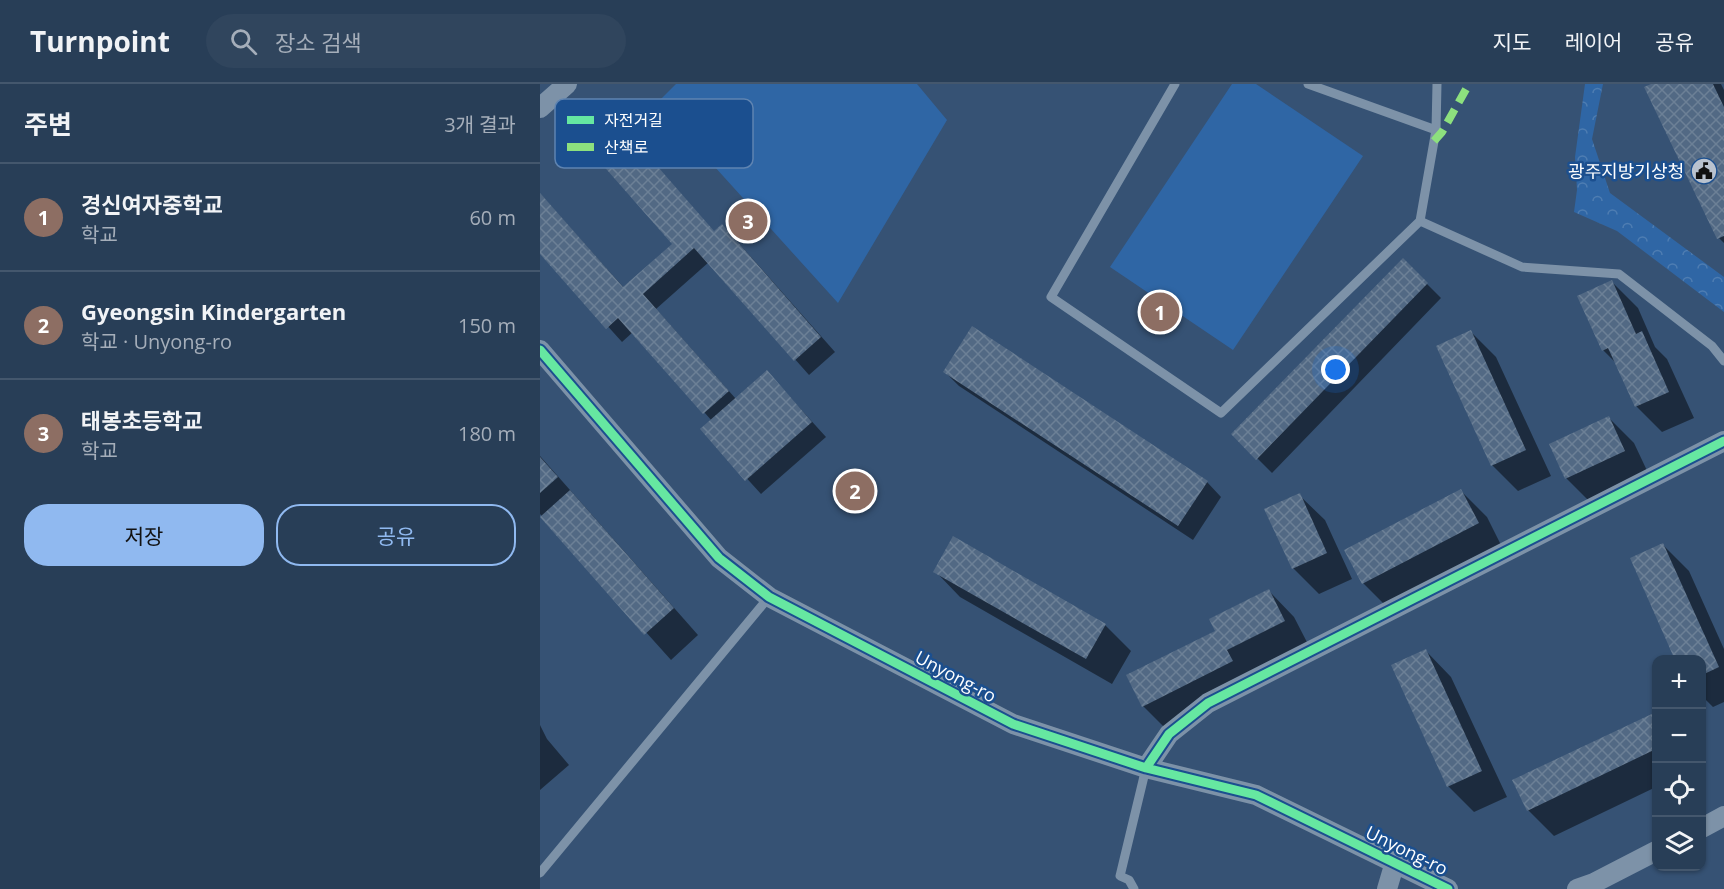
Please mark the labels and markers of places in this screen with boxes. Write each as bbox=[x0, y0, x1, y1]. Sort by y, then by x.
public building icon: 광주지방기상청 bbox=[1689, 156, 1719, 186]
place label: 광주지방기상청 bbox=[1568, 159, 1684, 183]
pin: 3 bbox=[728, 198, 768, 244]
pin: 1 bbox=[1140, 290, 1180, 334]
pin: 2 bbox=[836, 468, 874, 514]

